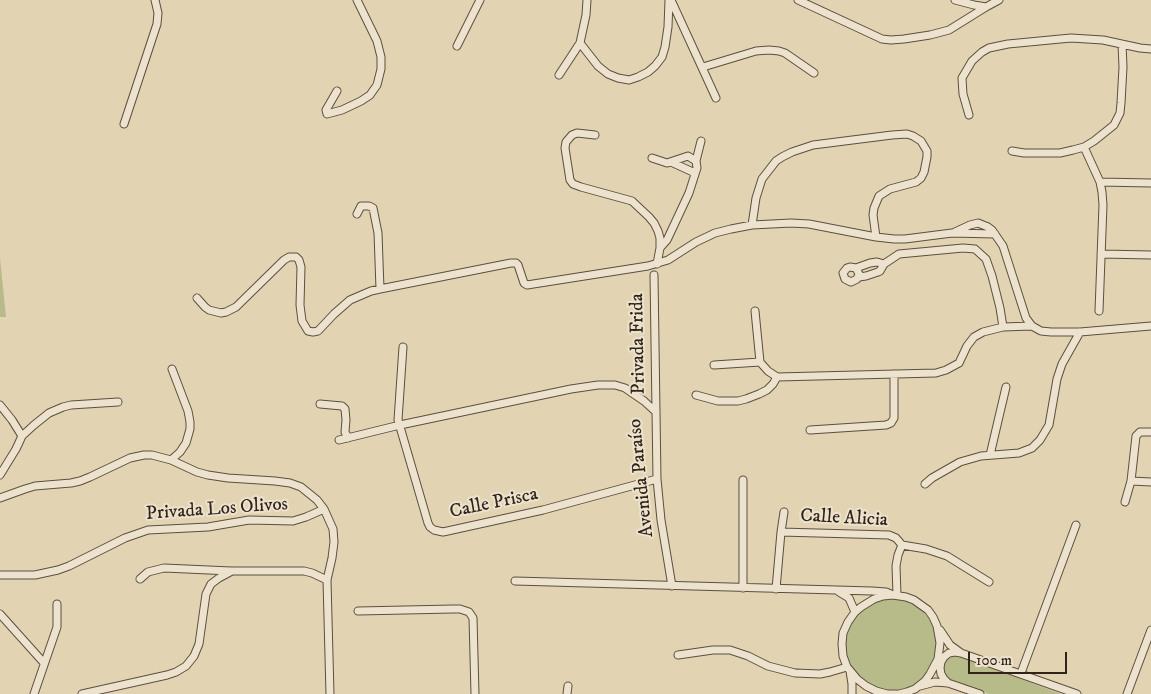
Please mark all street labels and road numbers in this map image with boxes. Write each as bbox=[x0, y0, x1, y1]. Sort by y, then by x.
street label: Privada Frida bbox=[627, 293, 651, 395]
street label: Avenida Paraíso bbox=[624, 418, 660, 538]
street label: Calle Prisca bbox=[448, 484, 540, 524]
street label: Privada Los Olivos bbox=[145, 494, 289, 526]
street label: Calle Alicia bbox=[800, 505, 888, 533]

